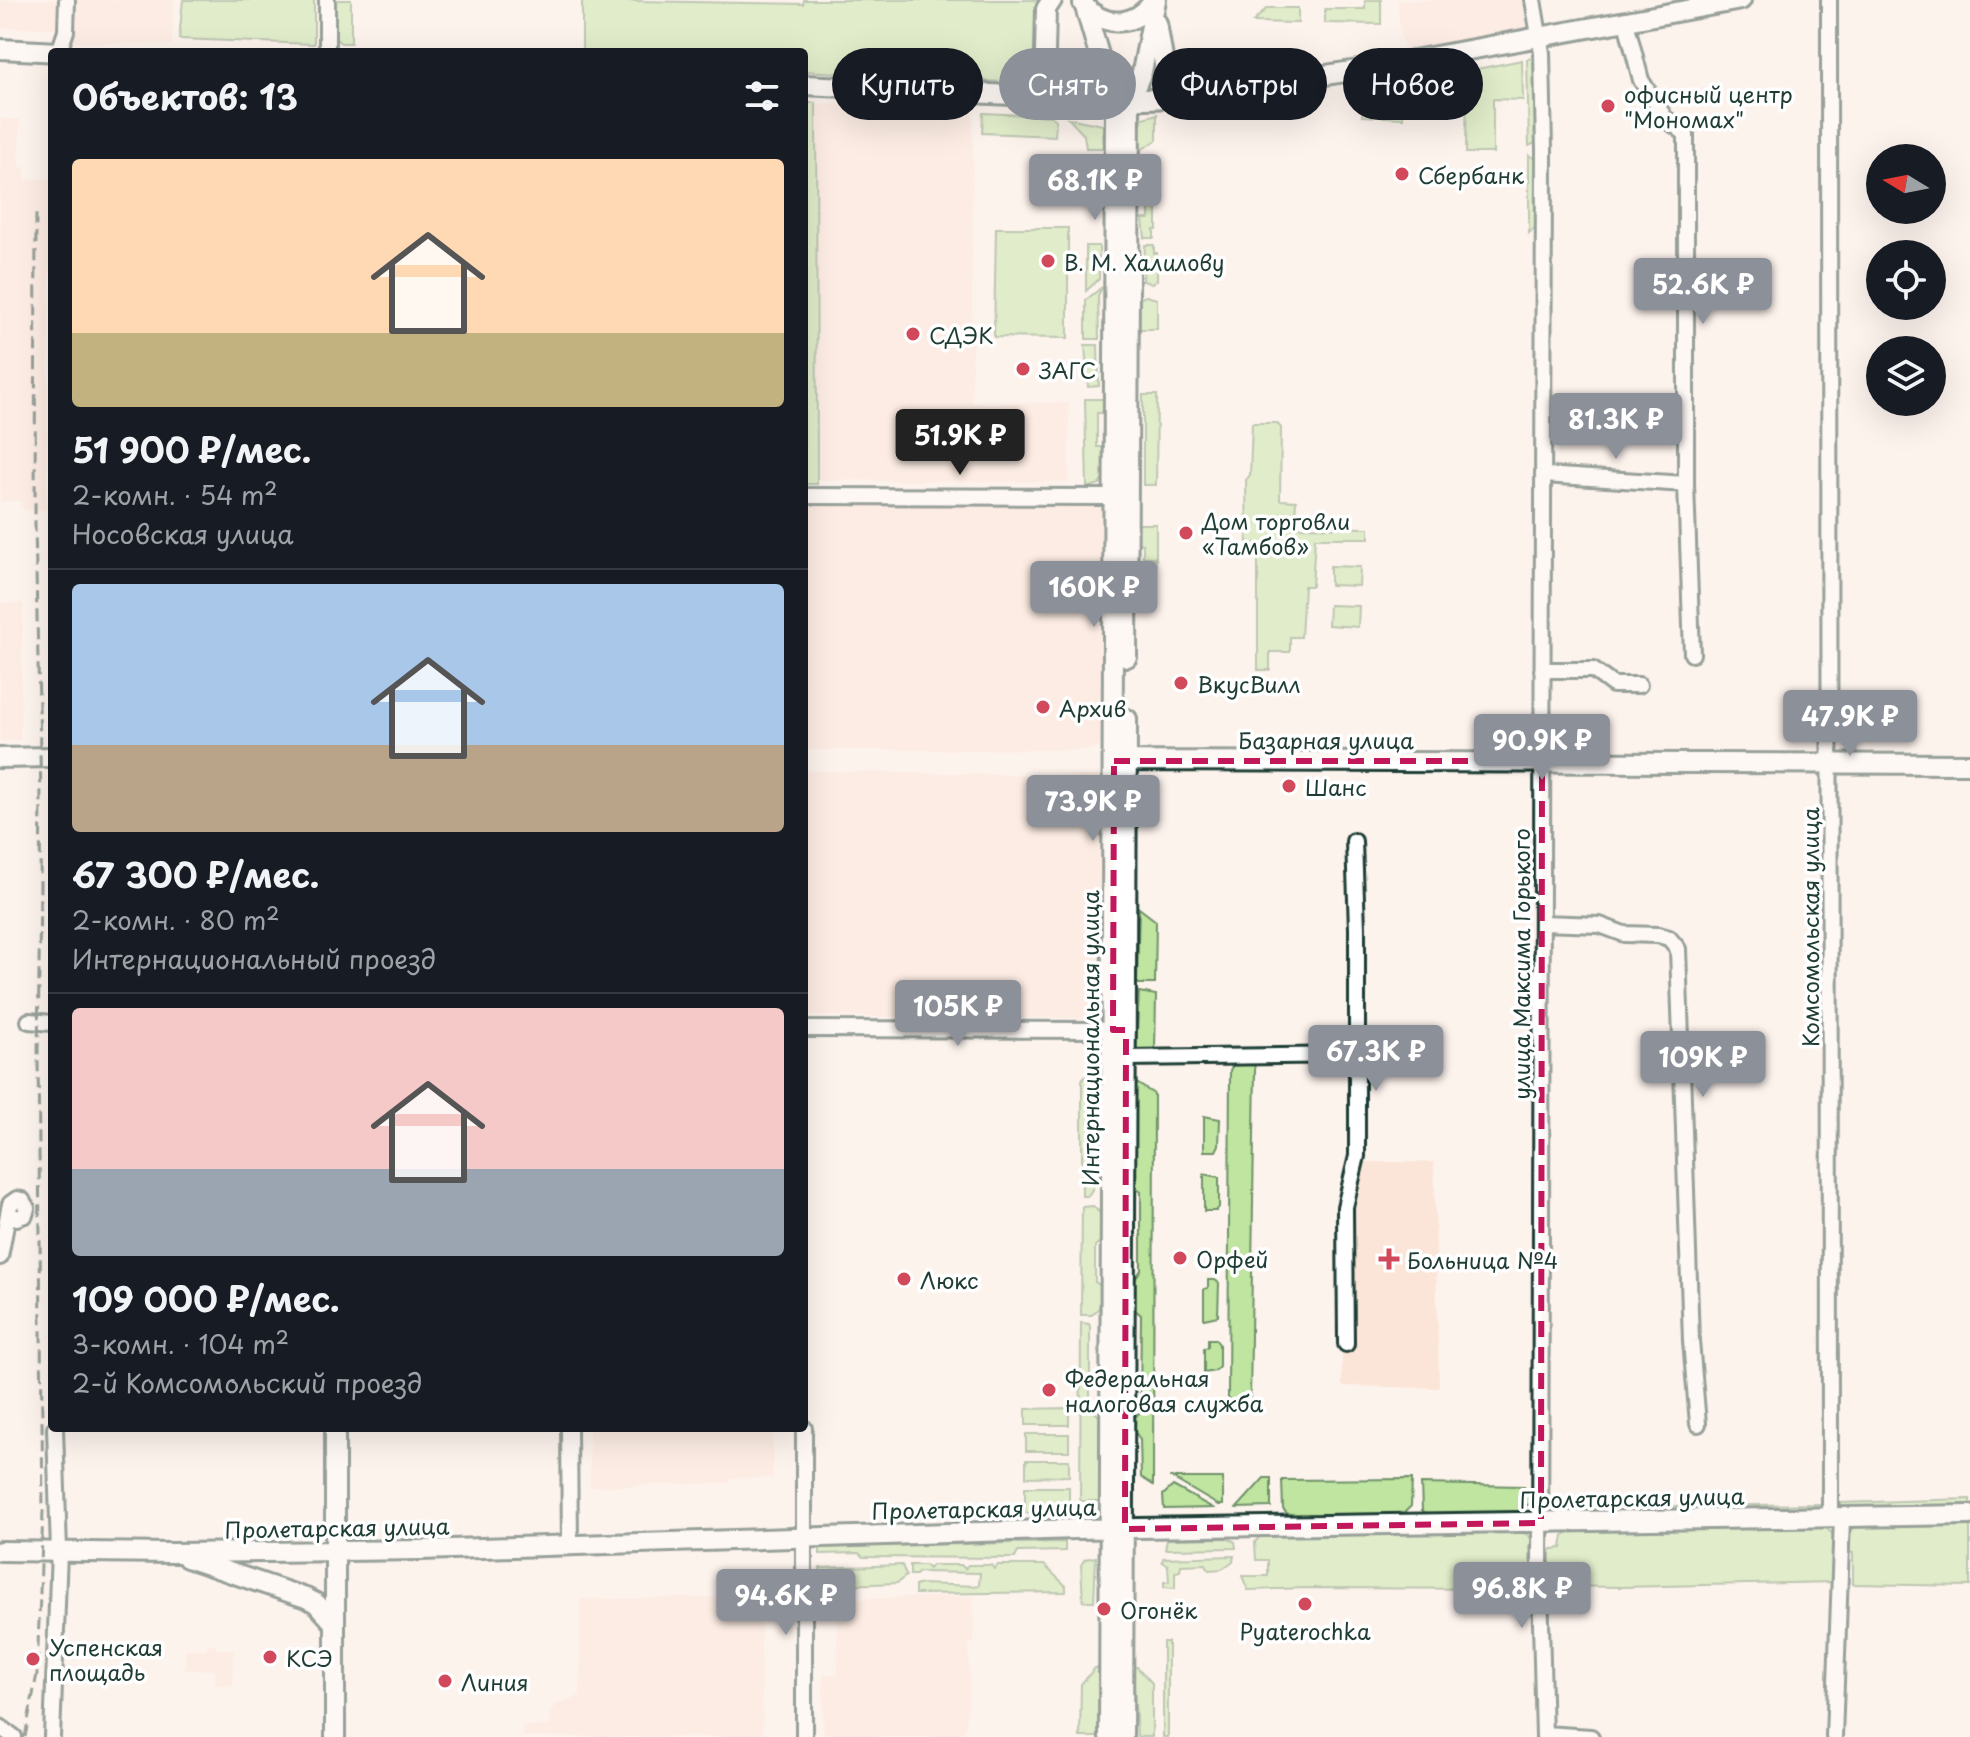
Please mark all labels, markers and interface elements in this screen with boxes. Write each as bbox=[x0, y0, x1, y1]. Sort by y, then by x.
chip: Купить bbox=[832, 48, 983, 120]
chip: Снять bbox=[999, 48, 1136, 120]
chip: Фильтры bbox=[1152, 48, 1327, 120]
chip: Новое bbox=[1343, 48, 1483, 120]
text: Объектов: 13 bbox=[72, 70, 298, 122]
icon: filters bbox=[740, 74, 784, 118]
place label: офисный центр "Мономах" bbox=[1624, 77, 1793, 135]
marker: офисный центр "Мономах" bbox=[1599, 97, 1617, 115]
north arrow bbox=[1866, 144, 1946, 224]
map controls bbox=[1866, 144, 1946, 416]
pin: 68.1K ₽ bbox=[1021, 154, 1169, 222]
place label: Сбербанк bbox=[1418, 158, 1525, 191]
text: 68.1K ₽ bbox=[1047, 160, 1143, 199]
marker: Сбербанк bbox=[1393, 165, 1411, 183]
icon: home bbox=[356, 211, 500, 355]
button: locate bbox=[1866, 240, 1946, 320]
place label: В. М. Халилову bbox=[1064, 245, 1224, 278]
marker: В. М. Халилову bbox=[1039, 252, 1057, 270]
pin: 52.6K ₽ bbox=[1629, 258, 1777, 326]
text: 52.6K ₽ bbox=[1652, 264, 1754, 303]
place label: СДЭК bbox=[929, 318, 994, 351]
marker: СДЭК bbox=[904, 325, 922, 343]
button: layers bbox=[1866, 336, 1946, 416]
place label: ЗАГС bbox=[1038, 353, 1096, 386]
marker: ЗАГС bbox=[1014, 360, 1032, 378]
pin: 81.3K ₽ bbox=[1542, 393, 1690, 461]
text: 81.3K ₽ bbox=[1568, 399, 1664, 438]
pin: 51.9K ₽ bbox=[886, 409, 1034, 477]
text: 51.9K ₽ bbox=[914, 415, 1006, 454]
text: 51 900 ₽/мес. bbox=[72, 423, 311, 475]
text: 2-комн. · 54 m² bbox=[72, 475, 278, 514]
place label: Дом торговли «Тамбов» bbox=[1201, 504, 1350, 562]
text: Носовская улица bbox=[72, 514, 294, 553]
marker: Дом торговли «Тамбов» bbox=[1177, 524, 1195, 542]
pin: 160K ₽ bbox=[1029, 561, 1159, 629]
text: 160K ₽ bbox=[1048, 567, 1140, 606]
icon: home bbox=[356, 636, 500, 780]
place label: ВкусВилл bbox=[1197, 667, 1300, 700]
marker: ВкусВилл bbox=[1172, 674, 1190, 692]
pin: 47.9K ₽ bbox=[1776, 690, 1924, 758]
place label: Архив bbox=[1059, 691, 1126, 724]
text: 47.9K ₽ bbox=[1801, 696, 1899, 735]
marker: Архив bbox=[1034, 698, 1052, 716]
pin: 90.9K ₽ bbox=[1468, 714, 1616, 782]
text: 90.9K ₽ bbox=[1492, 720, 1592, 759]
street label: Базарная улица bbox=[1238, 723, 1414, 756]
place label: Шанс bbox=[1305, 770, 1367, 803]
pin: 73.9K ₽ bbox=[1019, 775, 1167, 843]
marker: Шанс bbox=[1280, 777, 1298, 795]
text: 73.9K ₽ bbox=[1045, 781, 1141, 820]
street label: Комсомольская улица bbox=[1793, 807, 1826, 1047]
street label: улица Максима Горького bbox=[1504, 828, 1537, 1100]
text: 67 300 ₽/мес. bbox=[72, 848, 319, 900]
street label: Интернациональная улица bbox=[1073, 890, 1106, 1186]
text: 2-комн. · 80 m² bbox=[72, 900, 280, 939]
text: Интернациональный проезд bbox=[72, 939, 436, 978]
pin: 105K ₽ bbox=[893, 980, 1023, 1048]
text: 105K ₽ bbox=[913, 986, 1003, 1025]
pin: 67.3K ₽ bbox=[1302, 1025, 1450, 1093]
text: 67.3K ₽ bbox=[1326, 1031, 1426, 1070]
pin: 109K ₽ bbox=[1638, 1031, 1768, 1099]
text: 109K ₽ bbox=[1658, 1037, 1748, 1076]
icon: home bbox=[356, 1060, 500, 1204]
place label: Орфей bbox=[1196, 1242, 1269, 1275]
place label: Больница №4 bbox=[1407, 1243, 1558, 1276]
marker: Больница №4 bbox=[1378, 1248, 1400, 1270]
marker: Орфей bbox=[1171, 1249, 1189, 1267]
place label: Люкс bbox=[920, 1263, 978, 1296]
marker: Люкс bbox=[895, 1270, 913, 1288]
text: 109 000 ₽/мес. bbox=[72, 1272, 340, 1324]
text: 3-комн. · 104 m² bbox=[72, 1324, 289, 1363]
place label: Федеральная налоговая служба bbox=[1065, 1361, 1263, 1419]
text: 2-й Комсомольский проезд bbox=[72, 1363, 423, 1402]
marker: Федеральная налоговая служба bbox=[1040, 1381, 1058, 1399]
street label: Пролетарская улица bbox=[1519, 1479, 1745, 1515]
street label: Пролетарская улица bbox=[871, 1490, 1097, 1526]
street label: Пролетарская улица bbox=[224, 1509, 450, 1545]
pin: 96.8K ₽ bbox=[1448, 1562, 1596, 1630]
text: 96.8K ₽ bbox=[1472, 1568, 1572, 1607]
pin: 94.6K ₽ bbox=[712, 1569, 860, 1637]
text: 94.6K ₽ bbox=[734, 1575, 838, 1614]
place label: Огонёк bbox=[1120, 1593, 1198, 1626]
marker: Pyaterochka bbox=[1296, 1595, 1314, 1613]
marker: Огонёк bbox=[1095, 1600, 1113, 1618]
place label: Pyaterochka bbox=[1239, 1614, 1371, 1647]
place label: Успенская площадь bbox=[49, 1630, 163, 1688]
place label: КСЭ bbox=[286, 1641, 333, 1674]
marker: КСЭ bbox=[261, 1648, 279, 1666]
marker: Успенская площадь bbox=[24, 1650, 42, 1668]
place label: Линия bbox=[461, 1665, 529, 1698]
marker: Линия bbox=[436, 1672, 454, 1690]

